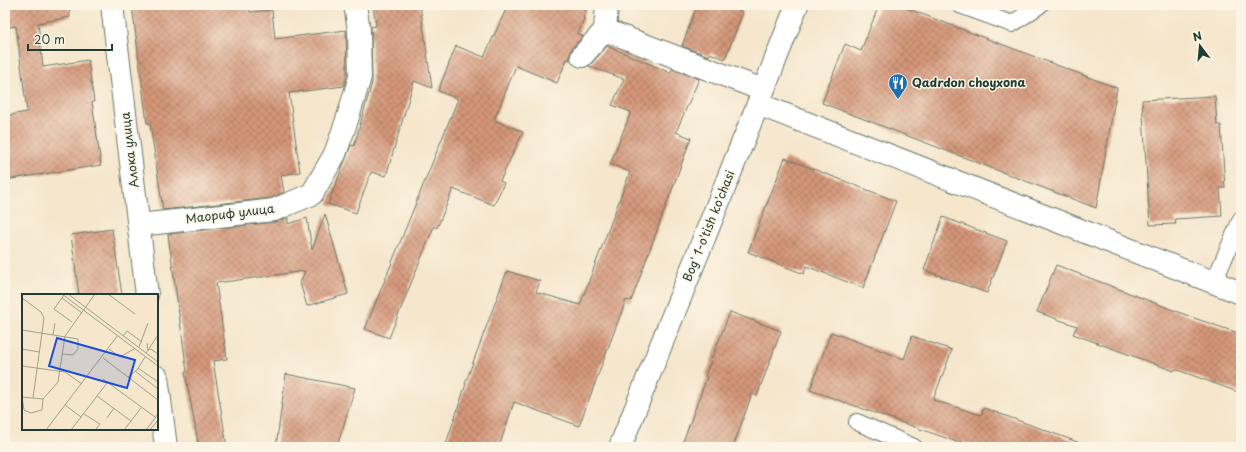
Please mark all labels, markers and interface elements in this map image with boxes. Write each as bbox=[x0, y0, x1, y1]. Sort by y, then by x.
scale bar bbox=[28, 26, 112, 52]
north arrow bbox=[1180, 26, 1220, 66]
text: N bbox=[1191, 26, 1204, 45]
text: 20 m bbox=[34, 30, 65, 48]
restaurant icon: Qadrdon choyxona bbox=[887, 72, 909, 100]
place label: Qadrdon choyxona bbox=[912, 73, 1026, 91]
street label: Алока улица bbox=[115, 111, 143, 189]
street label: Bog' 1-o'tish ko'chasi bbox=[678, 167, 739, 284]
street label: Маориф улица bbox=[185, 199, 276, 227]
inset map bbox=[22, 294, 158, 430]

